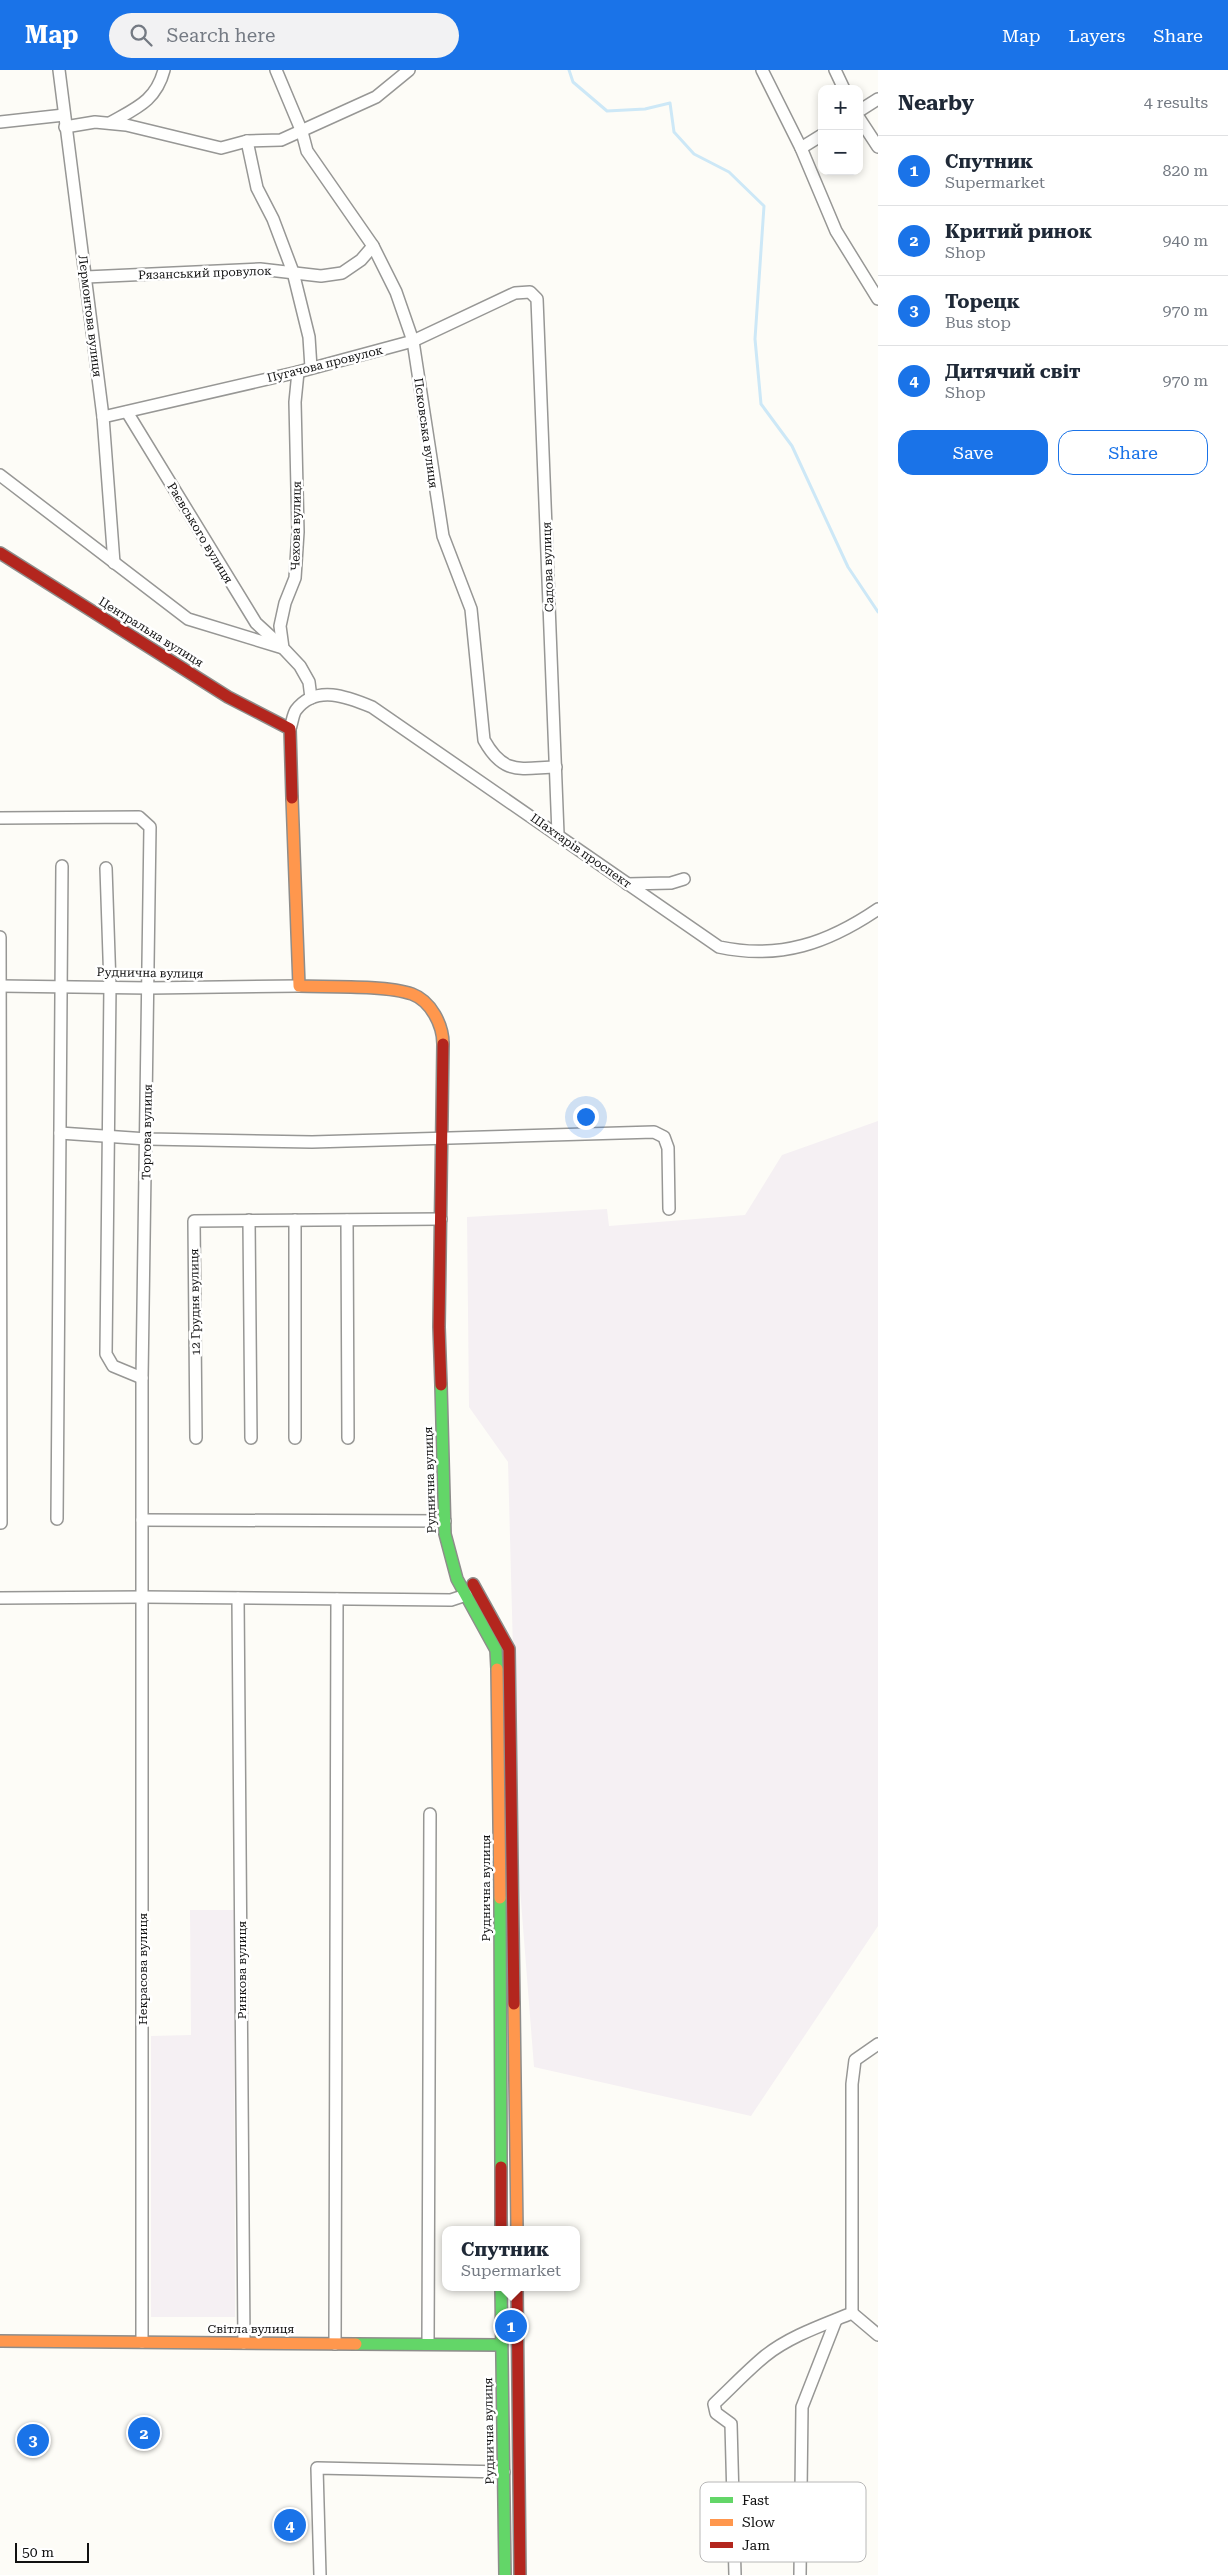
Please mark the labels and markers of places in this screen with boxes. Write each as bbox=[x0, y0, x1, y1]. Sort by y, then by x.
pin: 1 bbox=[495, 2307, 527, 2345]
pin: 2 bbox=[128, 2414, 160, 2452]
pin: 3 bbox=[17, 2421, 49, 2459]
pin: 4 bbox=[274, 2506, 306, 2544]

